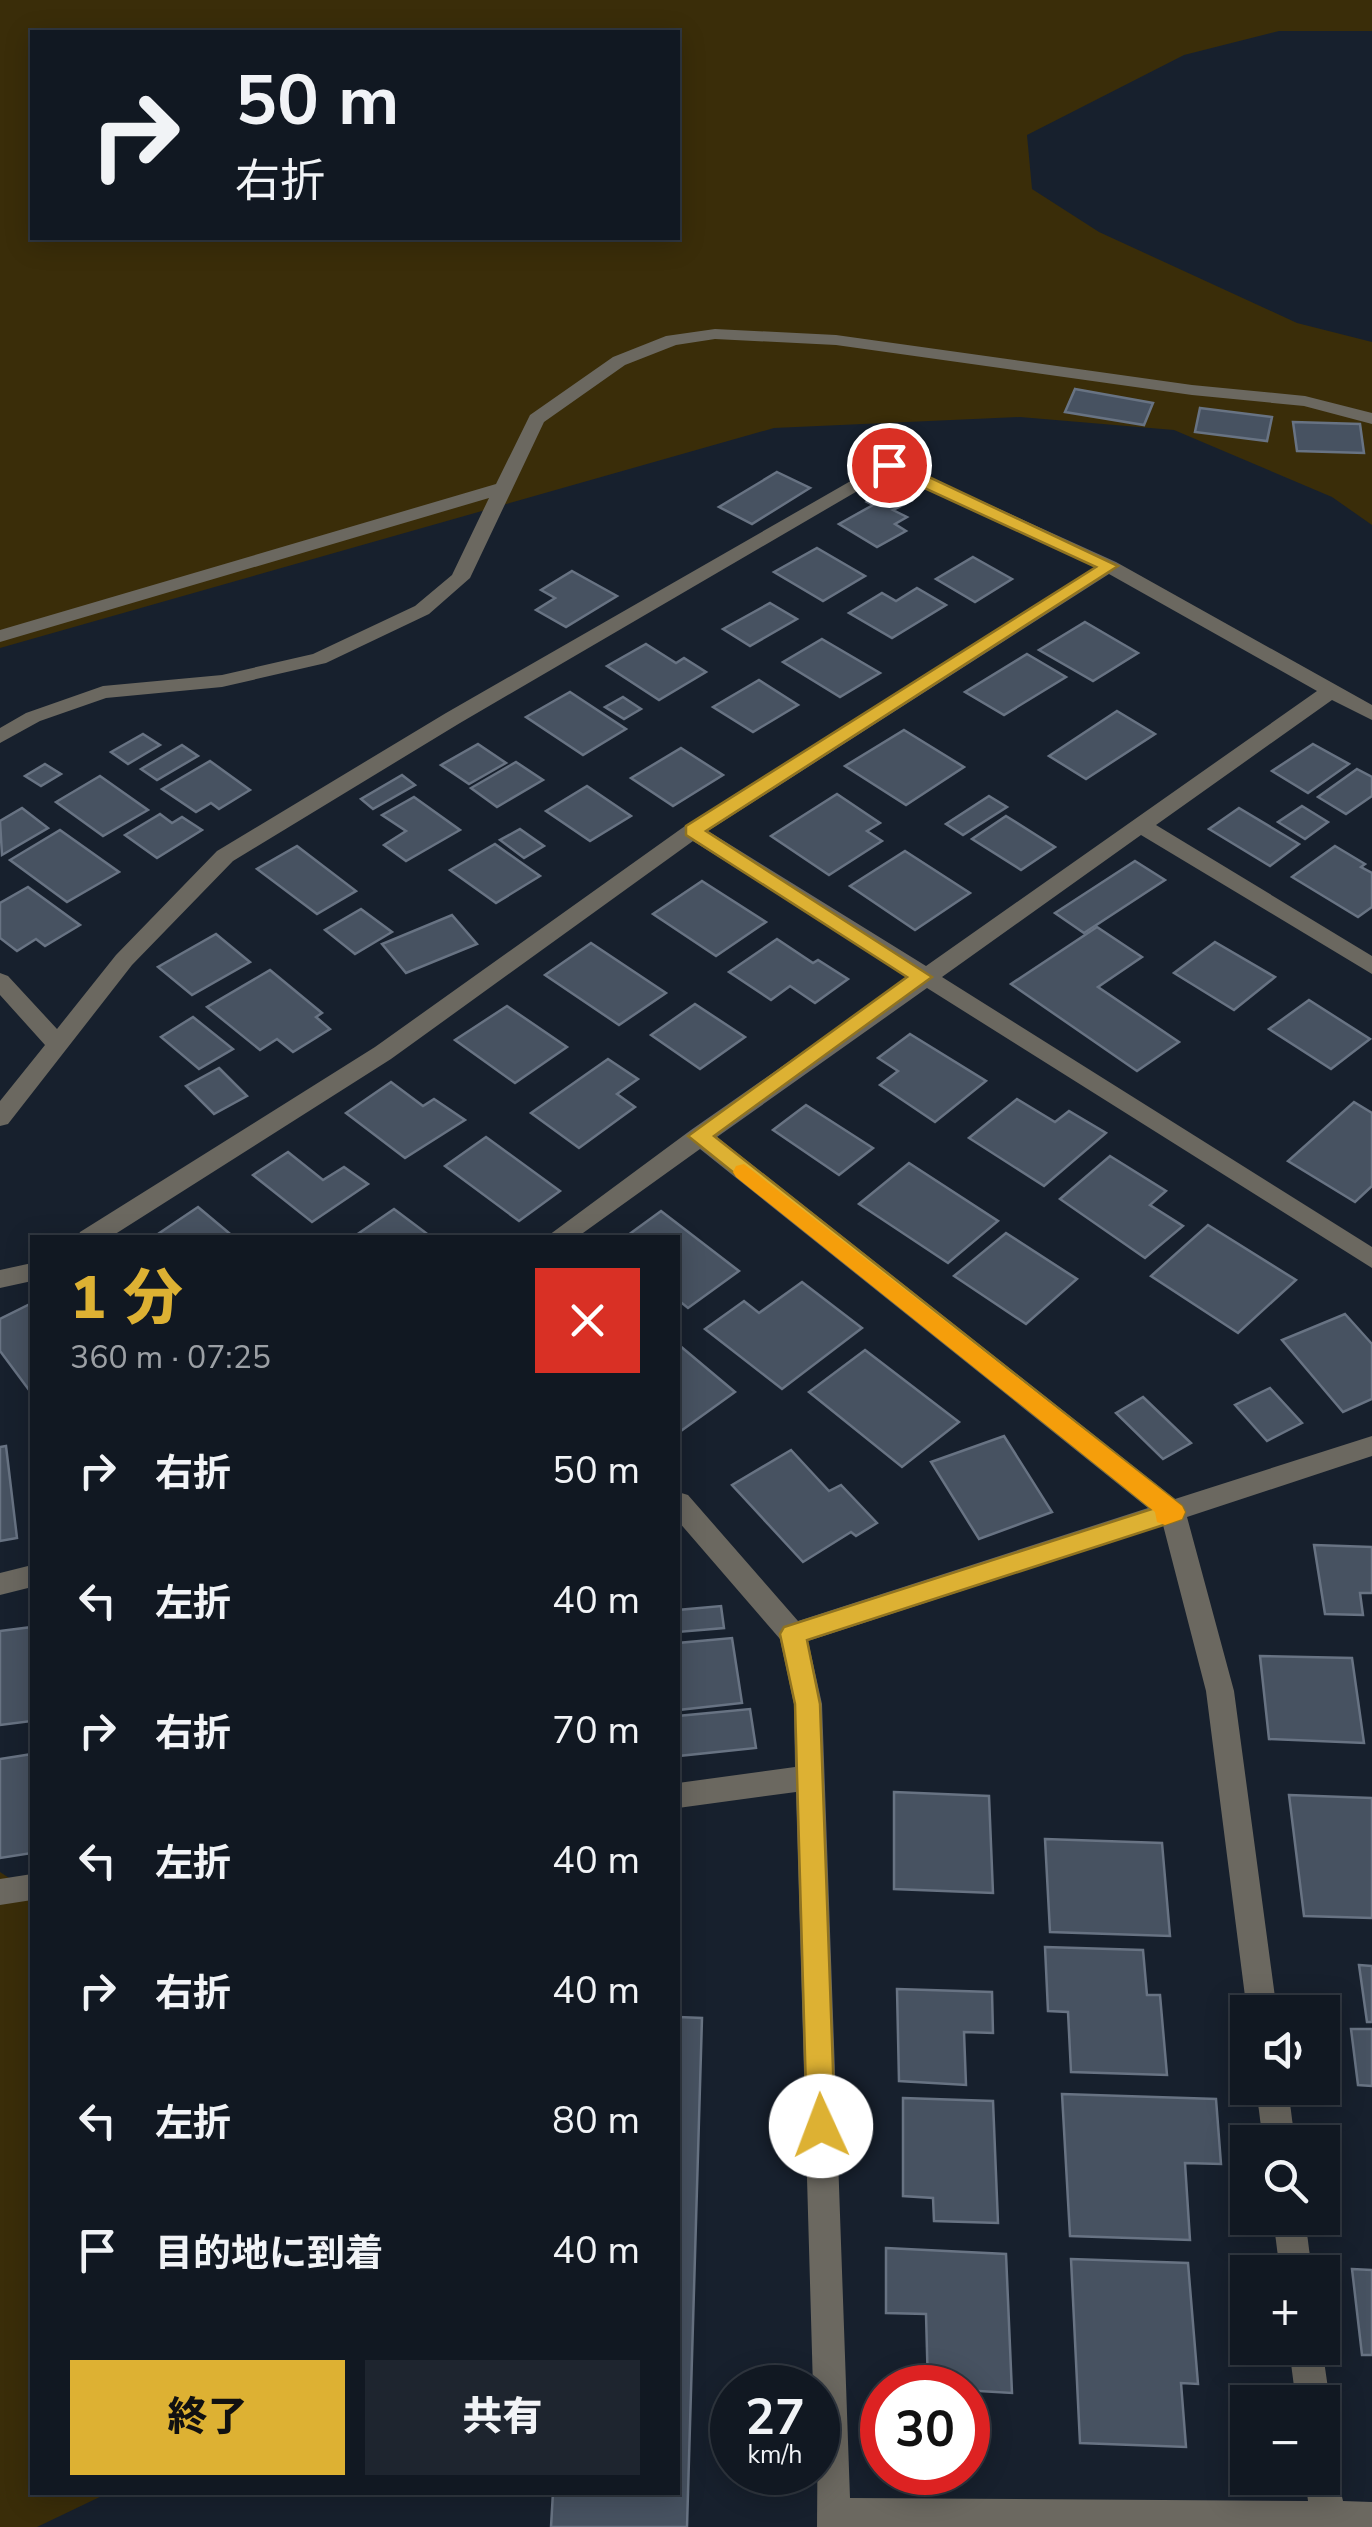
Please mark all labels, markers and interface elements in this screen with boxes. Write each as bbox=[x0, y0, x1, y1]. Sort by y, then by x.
text: 50 m bbox=[235, 53, 399, 149]
icon: right bbox=[70, 70, 200, 200]
text: 右折 bbox=[235, 151, 325, 212]
pin bbox=[847, 423, 932, 508]
icon: arrive bbox=[862, 438, 917, 493]
text: 1 分 bbox=[70, 1257, 183, 1339]
button: close bbox=[535, 1268, 640, 1373]
text: 360 m · 07:25 bbox=[70, 1336, 271, 1379]
icon: right bbox=[70, 1443, 125, 1498]
text: 50 m bbox=[552, 1445, 640, 1496]
text: 右折 bbox=[155, 1448, 231, 1499]
icon: left bbox=[70, 1573, 125, 1628]
text: 40 m bbox=[552, 1575, 640, 1626]
text: 左折 bbox=[155, 1578, 231, 1629]
icon: right bbox=[70, 1703, 125, 1758]
text: 70 m bbox=[552, 1705, 640, 1756]
text: 右折 bbox=[155, 1708, 231, 1759]
icon: left bbox=[70, 1833, 125, 1888]
text: 40 m bbox=[552, 1835, 640, 1886]
text: 左折 bbox=[155, 1838, 231, 1889]
icon: right bbox=[70, 1963, 125, 2018]
text: 40 m bbox=[552, 1965, 640, 2016]
text: 右折 bbox=[155, 1968, 231, 2019]
map controls bbox=[1230, 1995, 1340, 2495]
button: sound bbox=[1230, 1995, 1340, 2105]
position arrow bbox=[769, 2074, 873, 2178]
icon: left bbox=[70, 2093, 125, 2148]
text: 80 m bbox=[552, 2095, 640, 2146]
text: 左折 bbox=[155, 2098, 231, 2149]
button: search bbox=[1230, 2125, 1340, 2235]
icon: arrive bbox=[70, 2223, 125, 2278]
text: 40 m bbox=[552, 2225, 640, 2276]
text: 目的地に到着 bbox=[155, 2228, 383, 2279]
button: + bbox=[1230, 2255, 1340, 2365]
button: 終了 bbox=[70, 2360, 345, 2475]
button: 共有 bbox=[365, 2360, 640, 2475]
speed limit sign: 30 bbox=[860, 2365, 990, 2495]
text: 27 bbox=[745, 2383, 805, 2452]
button: − bbox=[1230, 2385, 1340, 2495]
text: km/h bbox=[747, 2438, 803, 2472]

